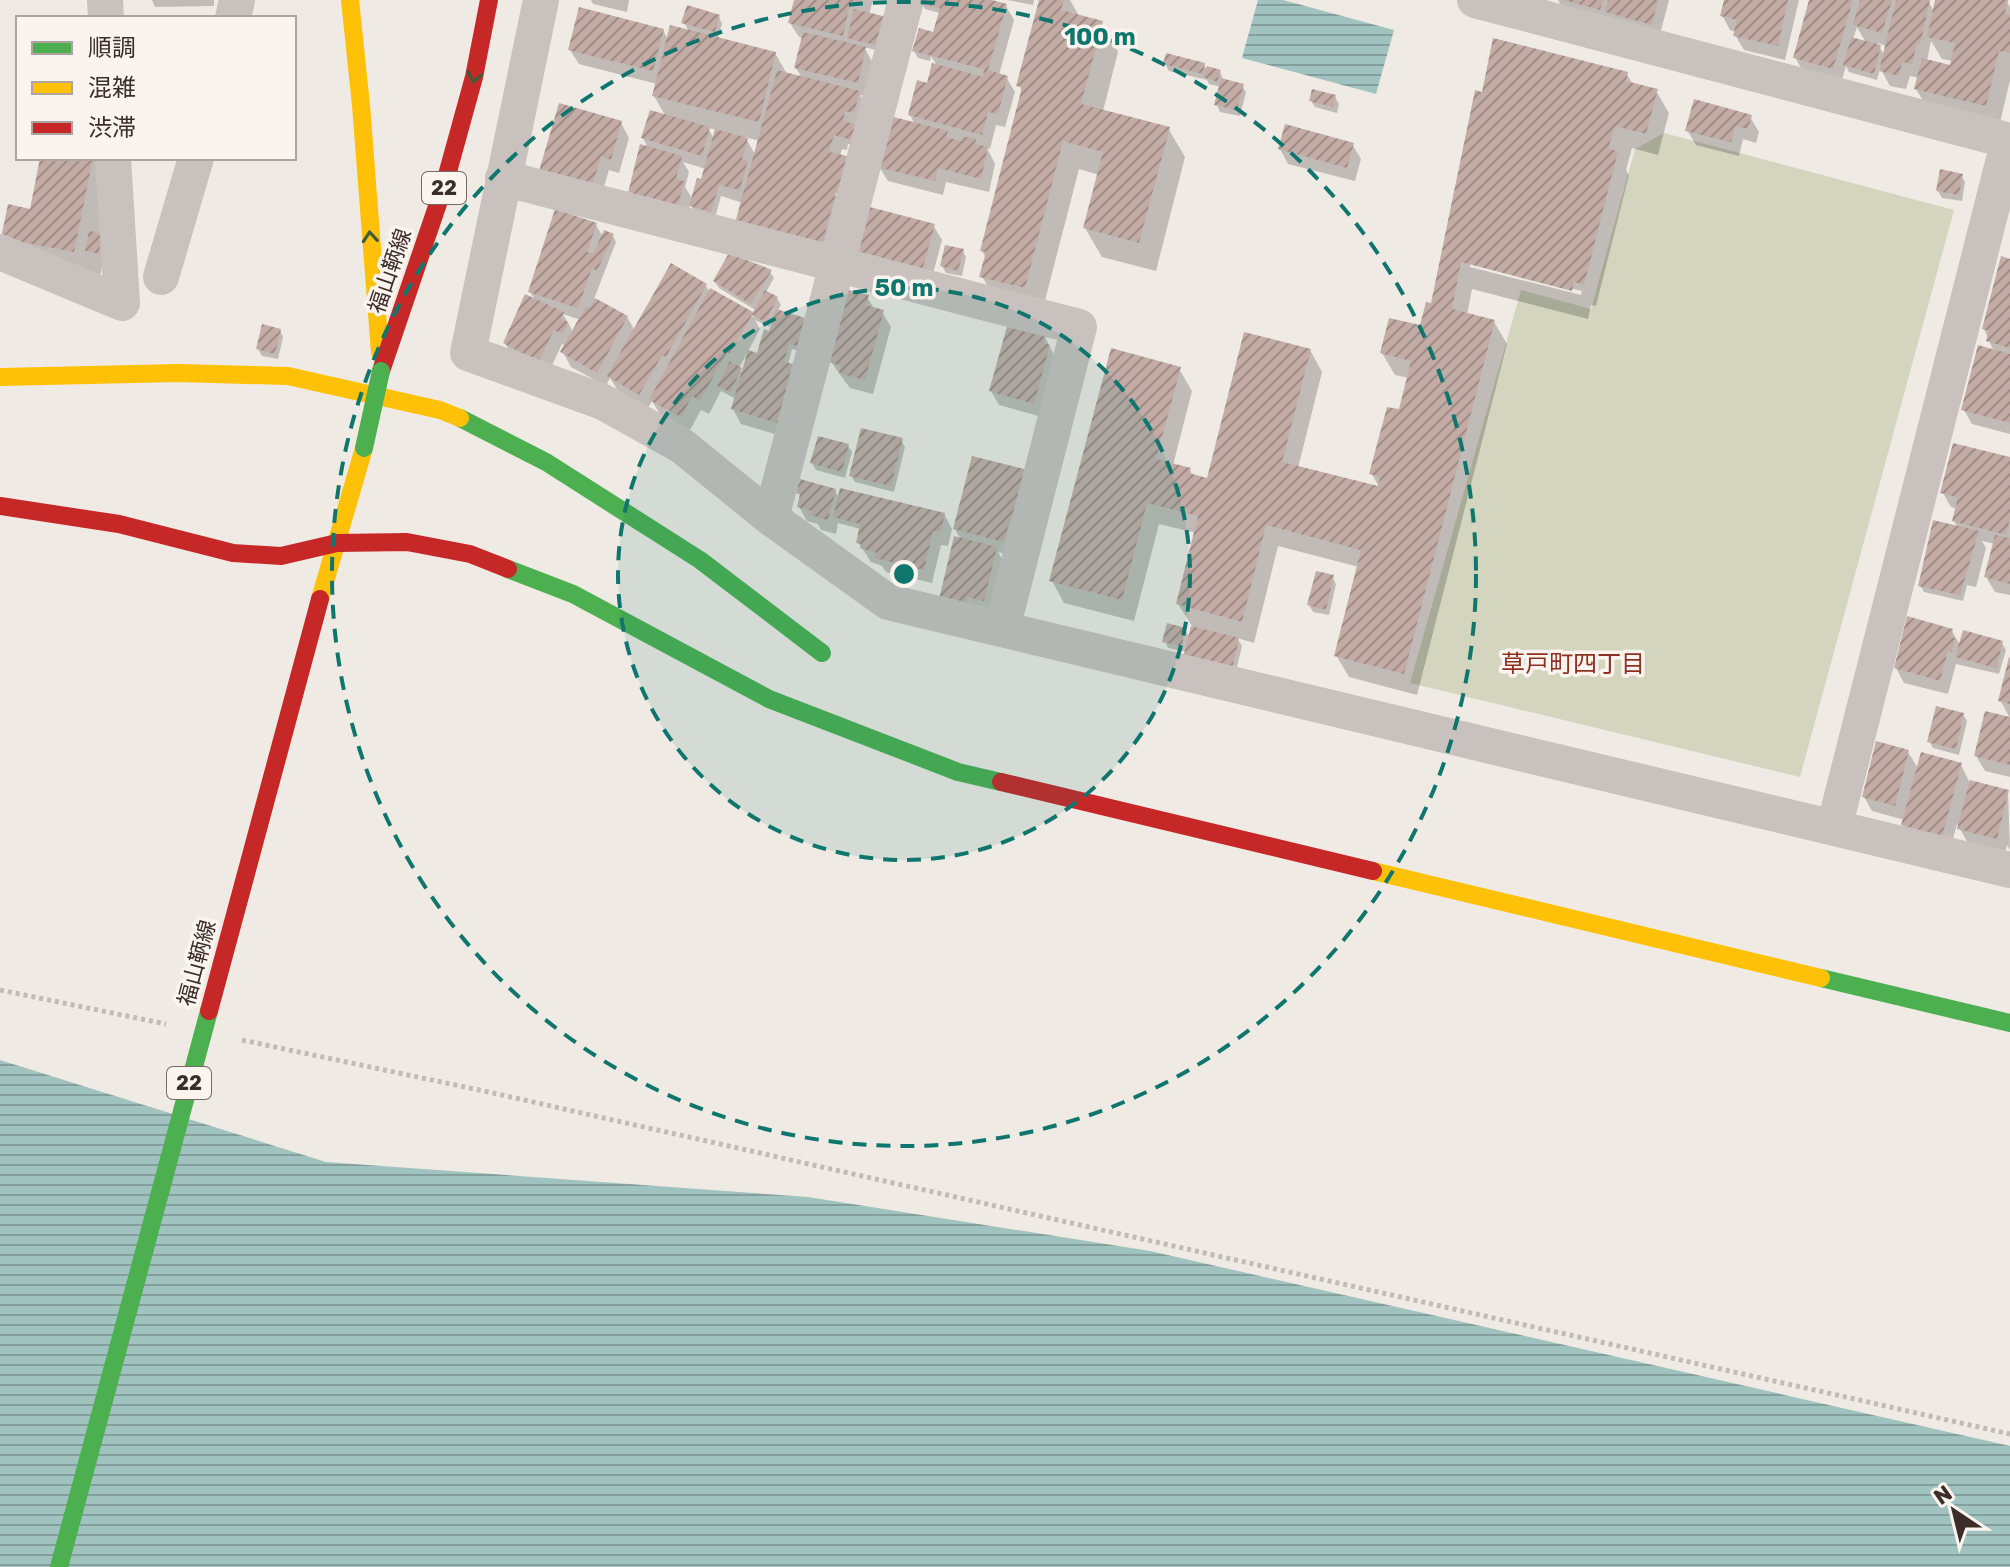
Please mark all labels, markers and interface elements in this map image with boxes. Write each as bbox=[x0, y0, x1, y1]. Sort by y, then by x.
legend bbox=[16, 16, 296, 160]
text: 100 m bbox=[1064, 23, 1136, 51]
text: 順調 bbox=[88, 34, 136, 62]
one-way arrow bbox=[466, 69, 483, 83]
text: 混雑 bbox=[88, 74, 136, 102]
text: 渋滞 bbox=[88, 114, 136, 142]
road number: 22 bbox=[422, 172, 466, 204]
street label: 福山鞆線 bbox=[363, 225, 417, 317]
one-way arrow bbox=[361, 230, 378, 243]
text: 50 m bbox=[875, 274, 933, 302]
centre of rings bbox=[890, 560, 918, 588]
district label: 草戸町四丁目 bbox=[1501, 650, 1645, 678]
street label: 福山鞆線 bbox=[173, 917, 221, 1009]
road number: 22 bbox=[167, 1067, 211, 1099]
north arrow bbox=[1914, 1471, 1994, 1551]
text: N bbox=[1929, 1479, 1957, 1511]

